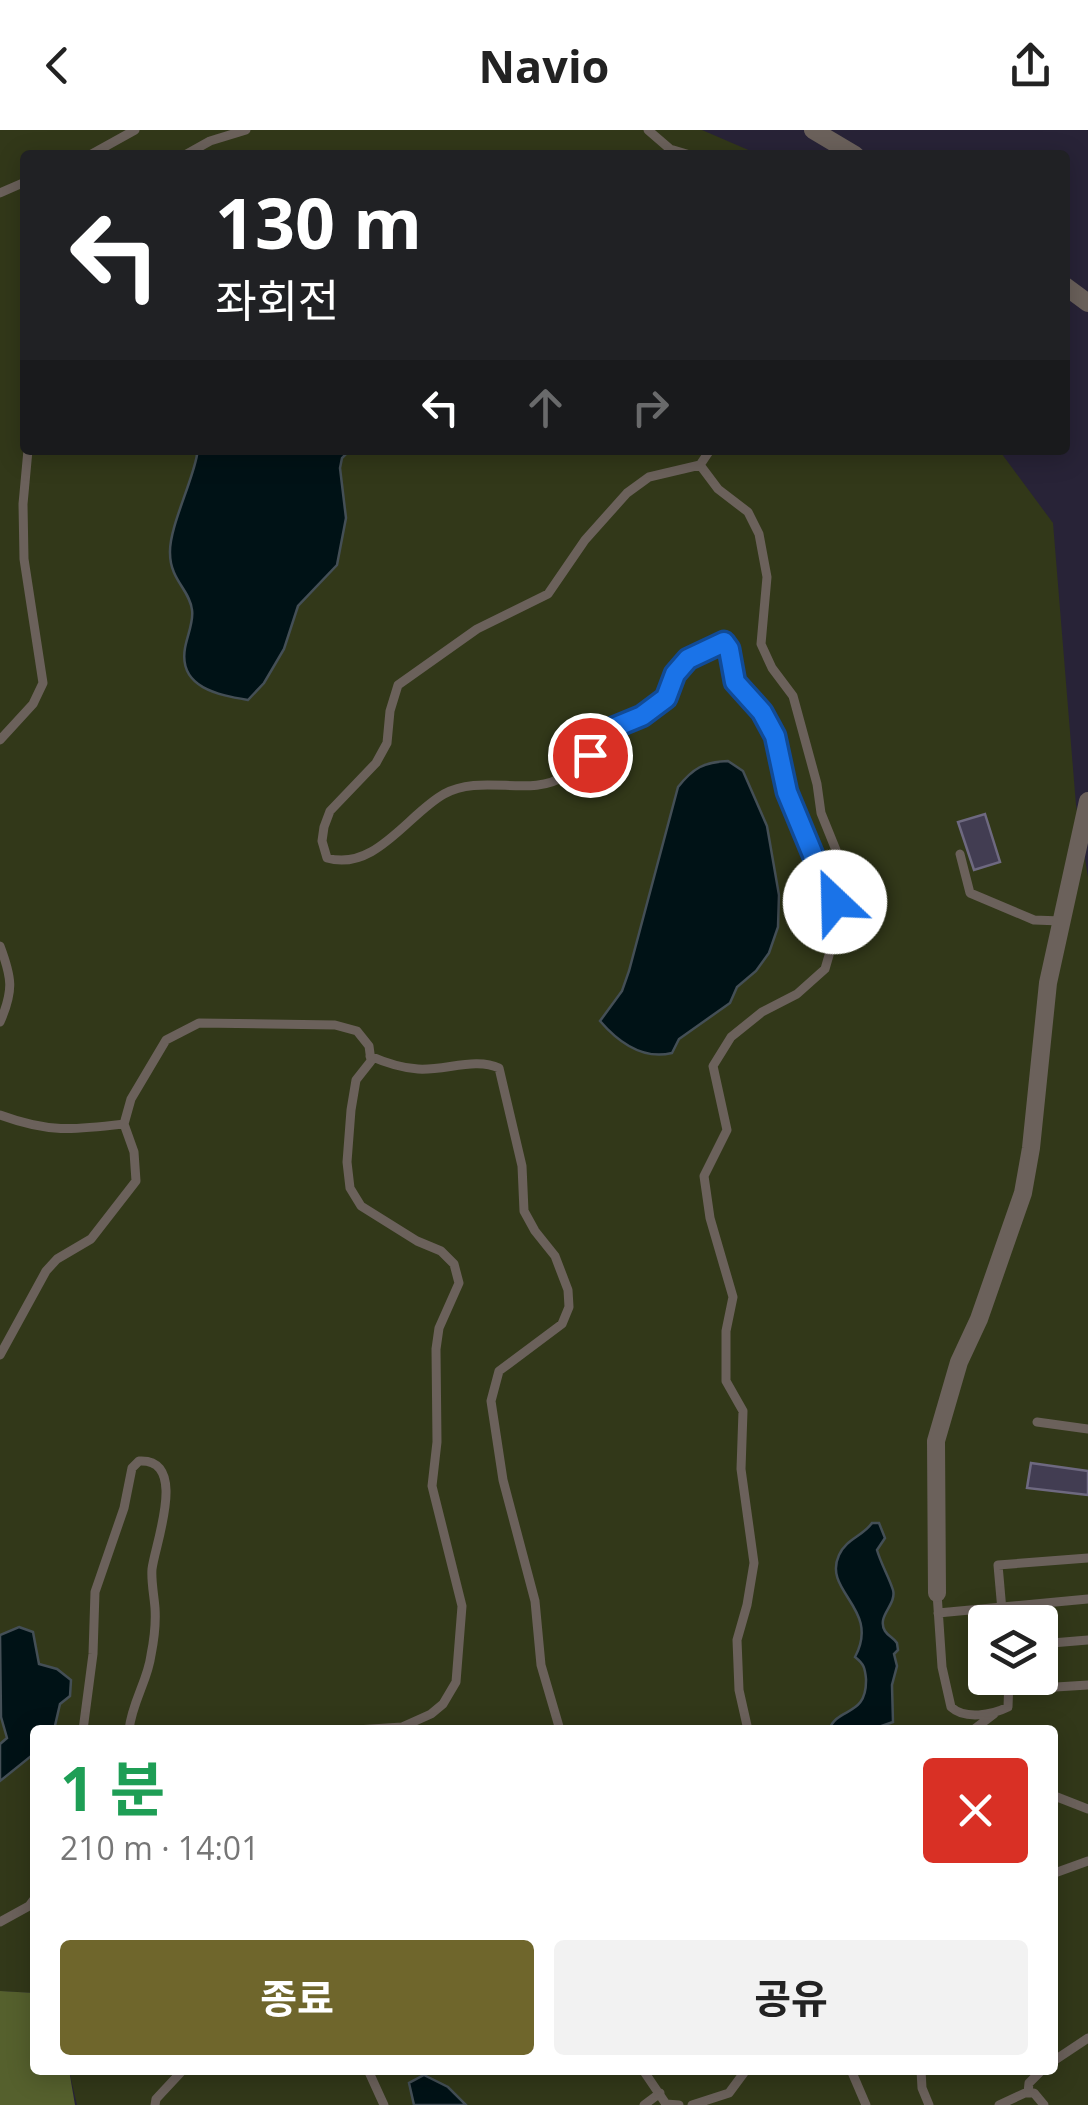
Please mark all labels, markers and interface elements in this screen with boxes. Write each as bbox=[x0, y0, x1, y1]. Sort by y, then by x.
text: Navio bbox=[479, 35, 609, 96]
icon: back bbox=[30, 38, 85, 93]
icon: share bbox=[1003, 38, 1058, 93]
text: 130 m bbox=[215, 174, 422, 270]
icon: left bbox=[50, 190, 180, 320]
text: 좌회전 bbox=[215, 269, 339, 330]
icon: left bbox=[413, 380, 468, 435]
icon: ahead bbox=[518, 380, 573, 435]
icon: right bbox=[623, 380, 678, 435]
pin bbox=[548, 713, 633, 798]
icon: arrive bbox=[563, 728, 618, 783]
position arrow bbox=[783, 850, 887, 954]
map controls bbox=[968, 1605, 1058, 1695]
button: layers bbox=[968, 1605, 1058, 1695]
text: 1 분 bbox=[60, 1747, 165, 1829]
button: close bbox=[923, 1758, 1028, 1863]
text: 210 m · 14:01 bbox=[60, 1826, 259, 1869]
button: 종료 bbox=[60, 1940, 534, 2055]
button: 공유 bbox=[554, 1940, 1028, 2055]

